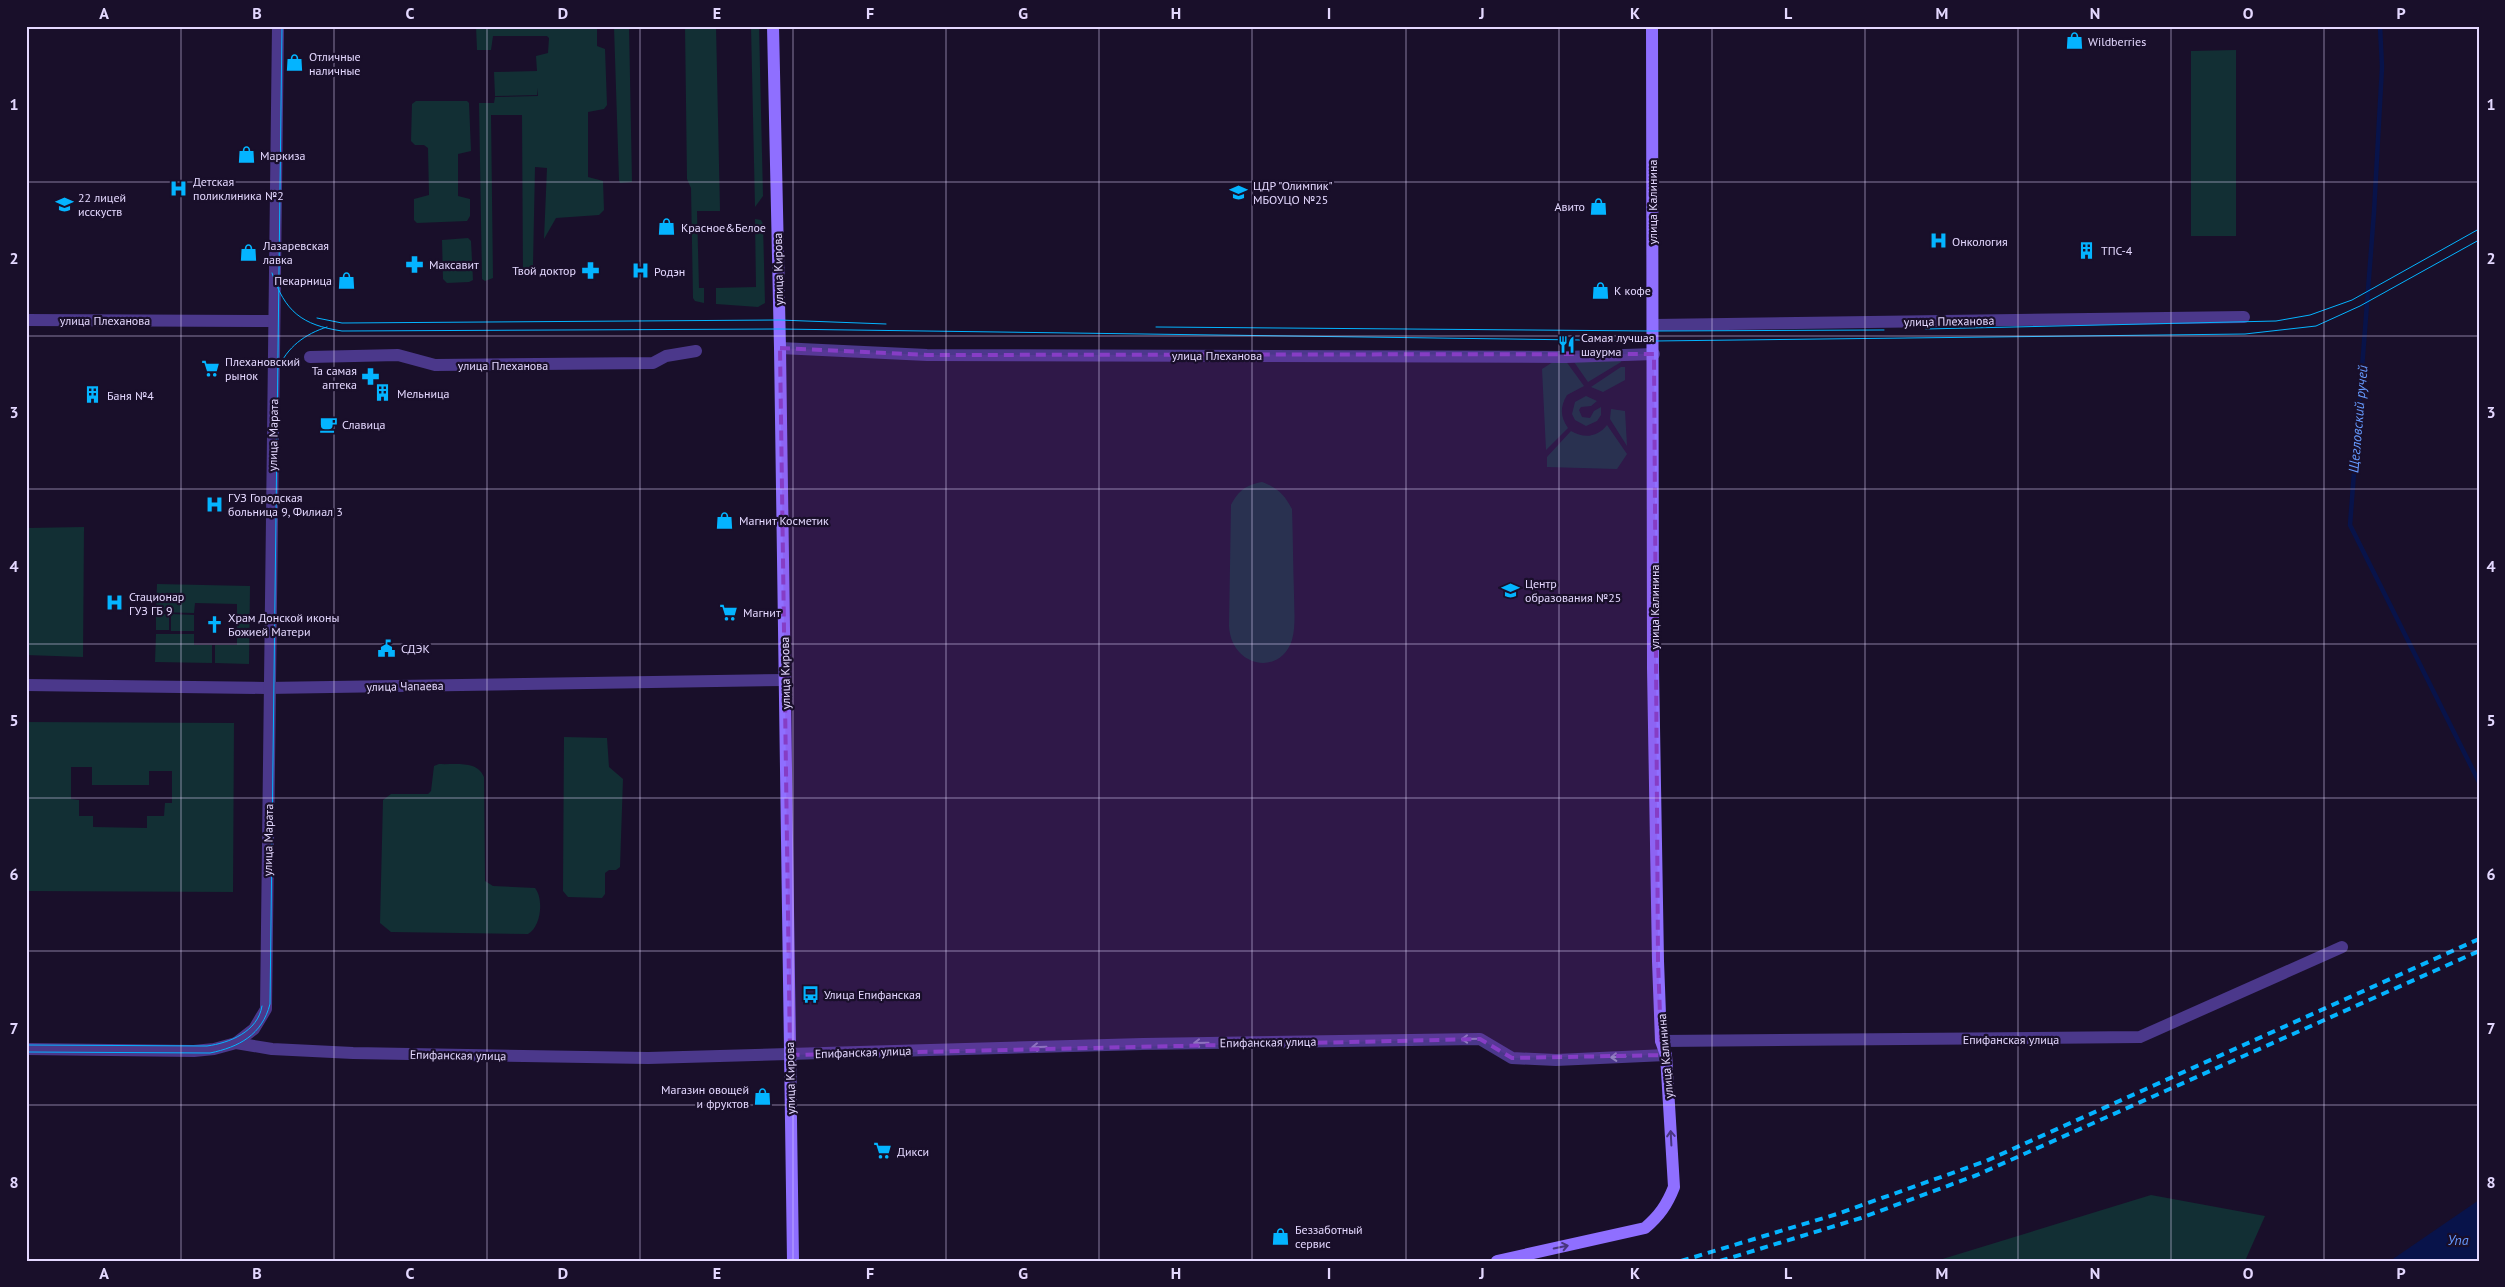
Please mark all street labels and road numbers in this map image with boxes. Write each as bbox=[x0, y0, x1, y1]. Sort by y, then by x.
street label: улица Калинина bbox=[1645, 159, 1660, 245]
street label: улица Кирова bbox=[770, 233, 786, 305]
street label: улица Плеханова bbox=[60, 313, 150, 328]
street label: улица Плеханова bbox=[1904, 313, 1994, 329]
street label: улица Плеханова bbox=[1172, 348, 1262, 363]
street label: улица Плеханова bbox=[458, 358, 548, 373]
street label: улица Марата bbox=[265, 399, 281, 471]
street label: улица Калинина bbox=[1647, 564, 1662, 650]
street label: улица Кирова bbox=[777, 637, 793, 709]
street label: улица Чапаева bbox=[366, 678, 444, 694]
street label: улица Марата bbox=[260, 804, 276, 876]
street label: улица Калинина bbox=[1654, 1013, 1676, 1099]
street label: Епифанская улица bbox=[1963, 1032, 2059, 1047]
street label: Епифанская улица bbox=[1220, 1034, 1316, 1050]
street label: улица Кирова bbox=[782, 1042, 798, 1114]
street label: Епифанская улица bbox=[814, 1043, 912, 1061]
street label: Епифанская улица bbox=[410, 1047, 506, 1063]

